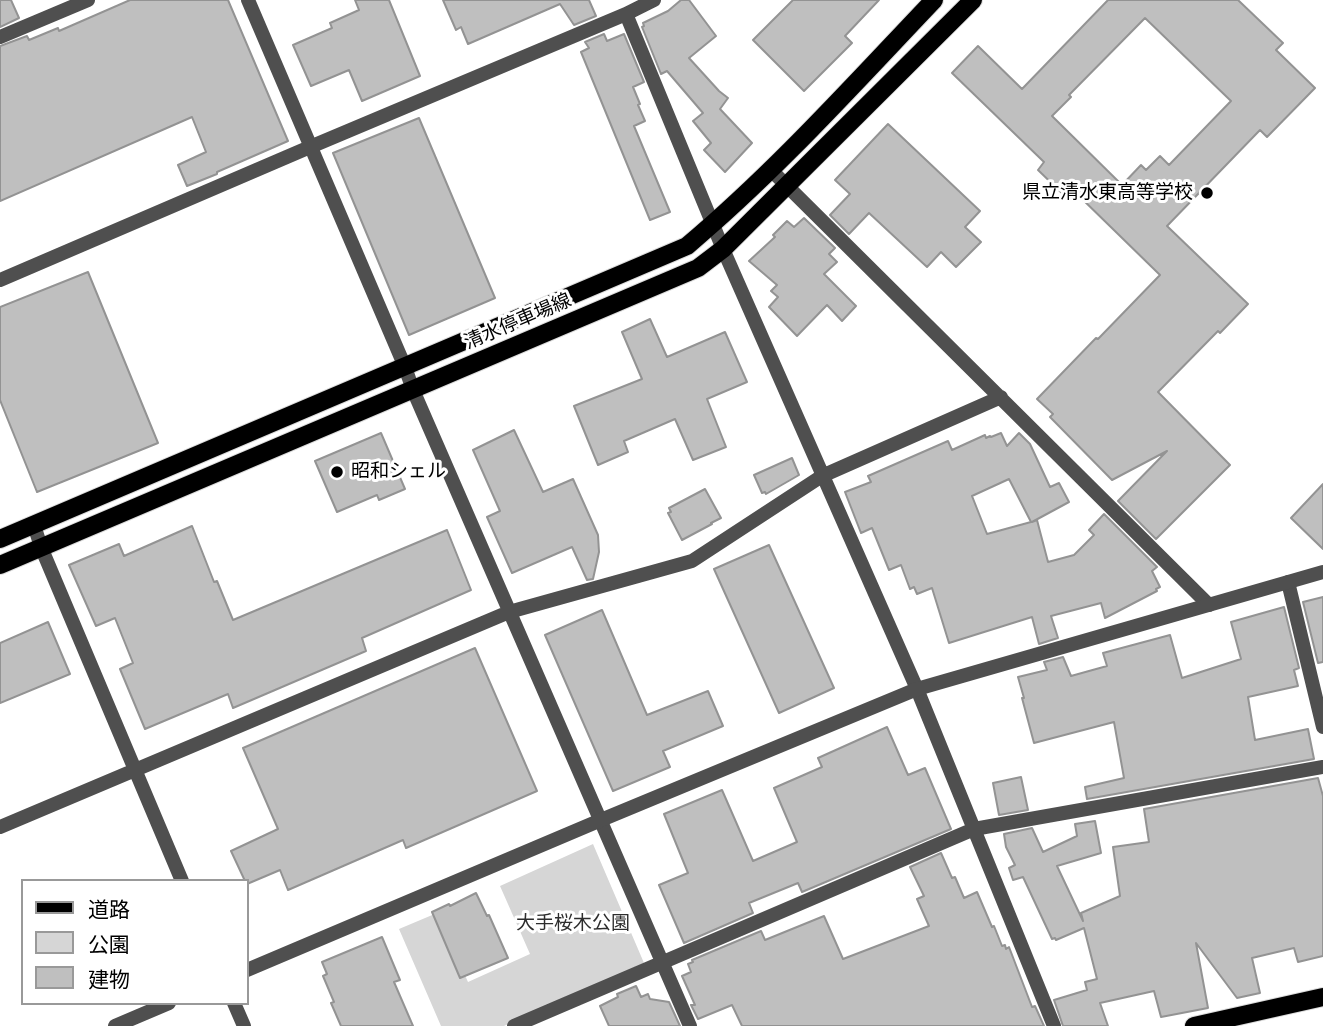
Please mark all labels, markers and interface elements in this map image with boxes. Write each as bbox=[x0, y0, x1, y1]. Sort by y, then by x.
place label: 県立清水東高等学校 bbox=[1022, 182, 1193, 204]
marker: 県立清水東高等学校 bbox=[1199, 185, 1215, 201]
street label: 清水停車場線 bbox=[461, 289, 575, 355]
place label: 昭和シェル bbox=[351, 461, 446, 483]
marker: 昭和シェル bbox=[329, 464, 345, 480]
legend bbox=[21, 879, 248, 1005]
text: 道路 bbox=[88, 898, 130, 921]
park label: 大手桜木公園 bbox=[516, 913, 630, 935]
text: 公園 bbox=[88, 933, 130, 956]
text: 建物 bbox=[88, 968, 130, 991]

